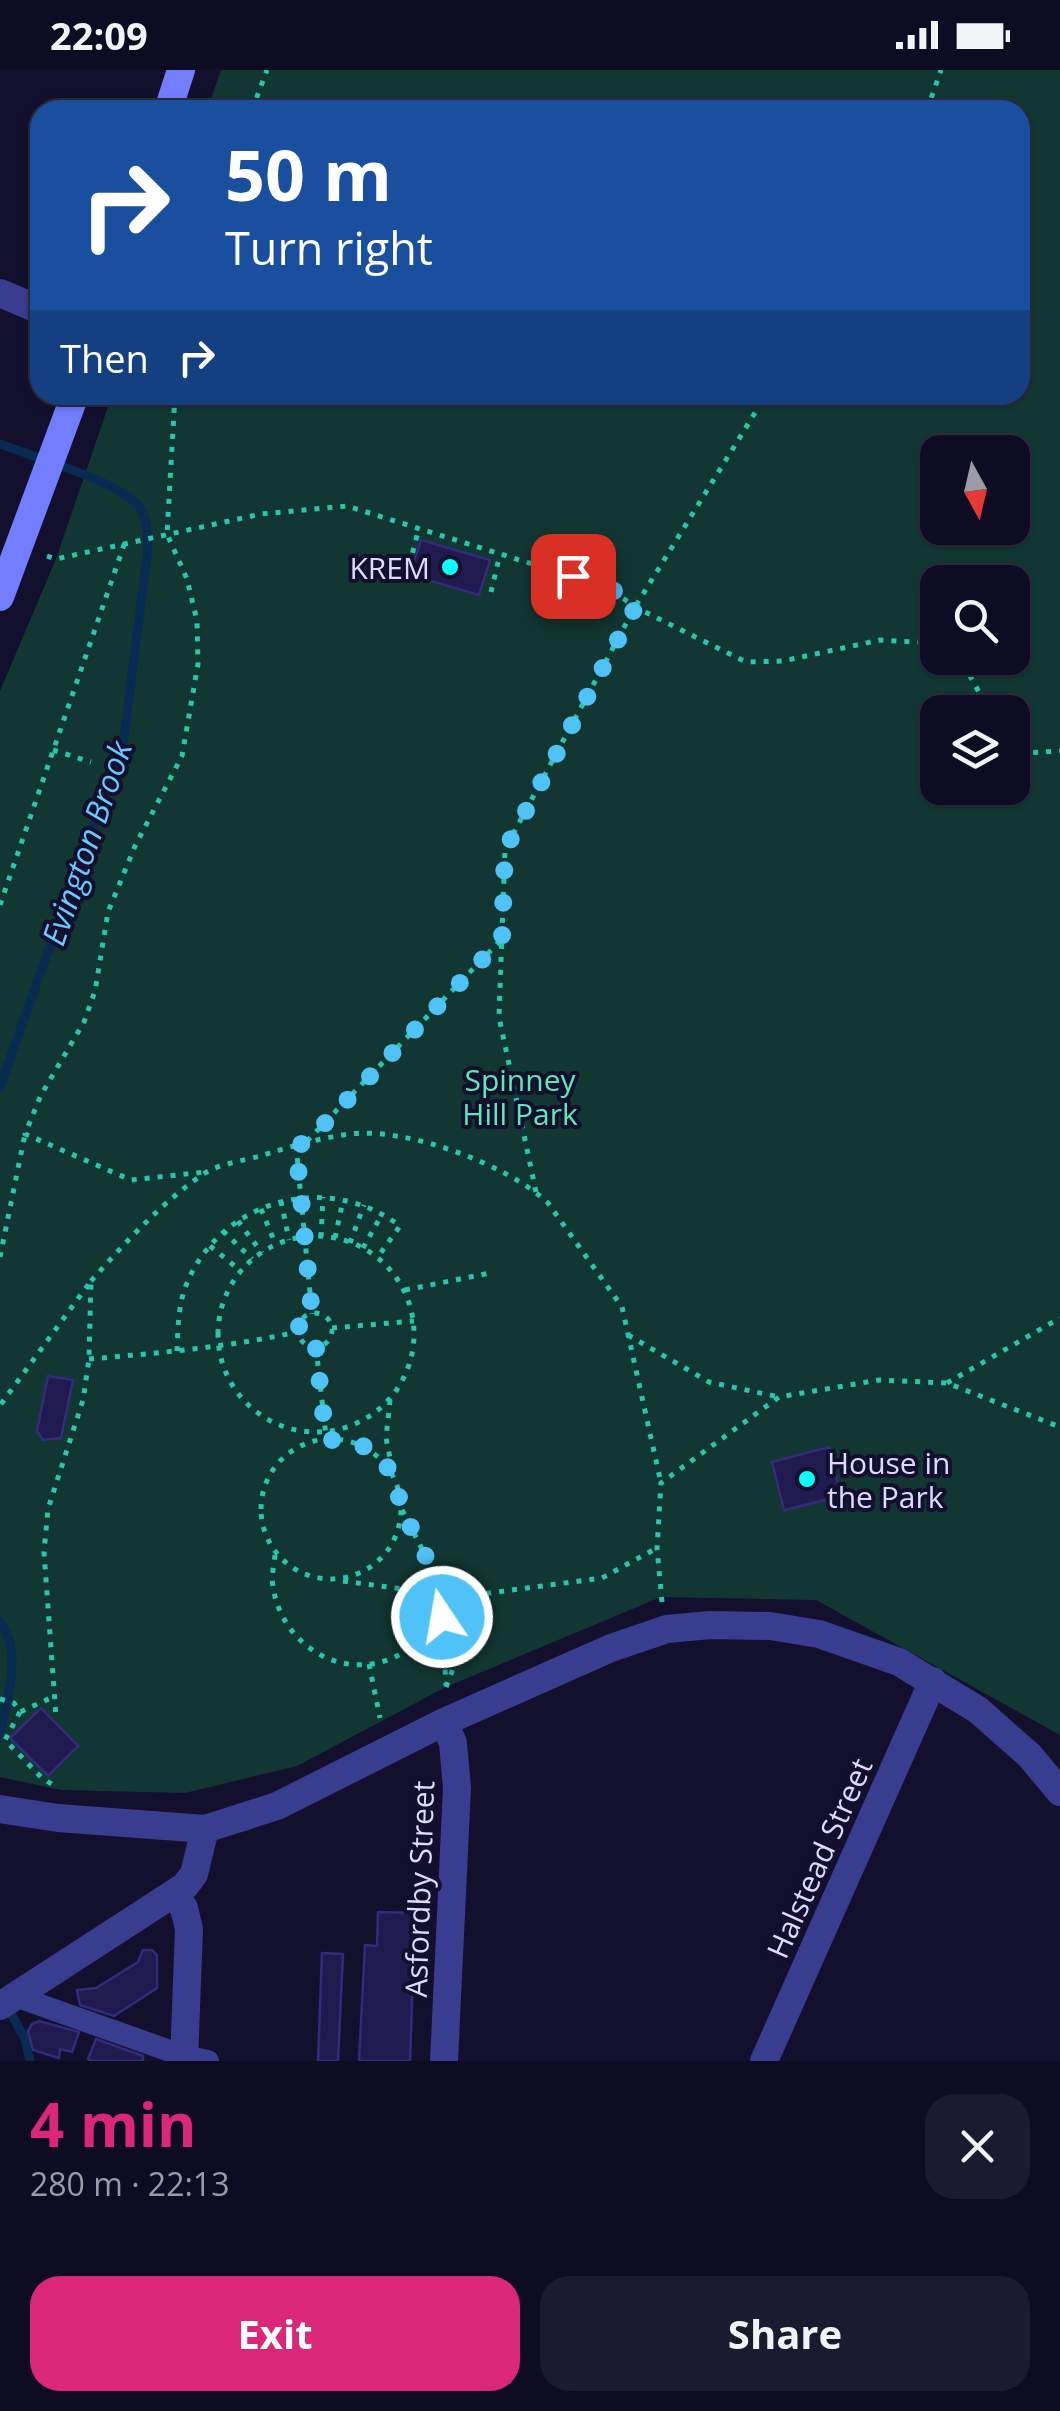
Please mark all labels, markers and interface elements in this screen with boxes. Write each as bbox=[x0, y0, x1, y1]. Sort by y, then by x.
text: 22:09 bbox=[50, 9, 148, 61]
text: 50 m bbox=[225, 126, 392, 222]
icon: right bbox=[60, 140, 190, 270]
text: Turn right bbox=[225, 217, 433, 278]
icon: right bbox=[169, 330, 224, 385]
text: Then bbox=[60, 332, 149, 384]
north arrow bbox=[920, 435, 1030, 545]
map controls bbox=[920, 435, 1030, 805]
pin bbox=[531, 534, 616, 619]
place label: KREM bbox=[349, 547, 430, 588]
icon: arrive bbox=[546, 549, 601, 604]
marker: KREM bbox=[439, 556, 461, 578]
button: search bbox=[920, 565, 1030, 675]
button: layers bbox=[920, 695, 1030, 805]
water label: Evington Brook bbox=[31, 734, 141, 951]
park label: Spinney Hill Park bbox=[462, 1059, 578, 1134]
place label: House in the Park bbox=[827, 1442, 950, 1517]
marker: House in the Park bbox=[796, 1468, 818, 1490]
position arrow bbox=[390, 1565, 494, 1669]
street label: Halstead Street bbox=[757, 1752, 881, 1964]
street label: Asfordby Street bbox=[395, 1780, 443, 1998]
text: 4 min bbox=[30, 2083, 197, 2165]
button: close bbox=[925, 2094, 1030, 2199]
text: 280 m · 22:13 bbox=[30, 2162, 229, 2205]
button: Exit bbox=[30, 2276, 520, 2391]
button: Share bbox=[540, 2276, 1030, 2391]

